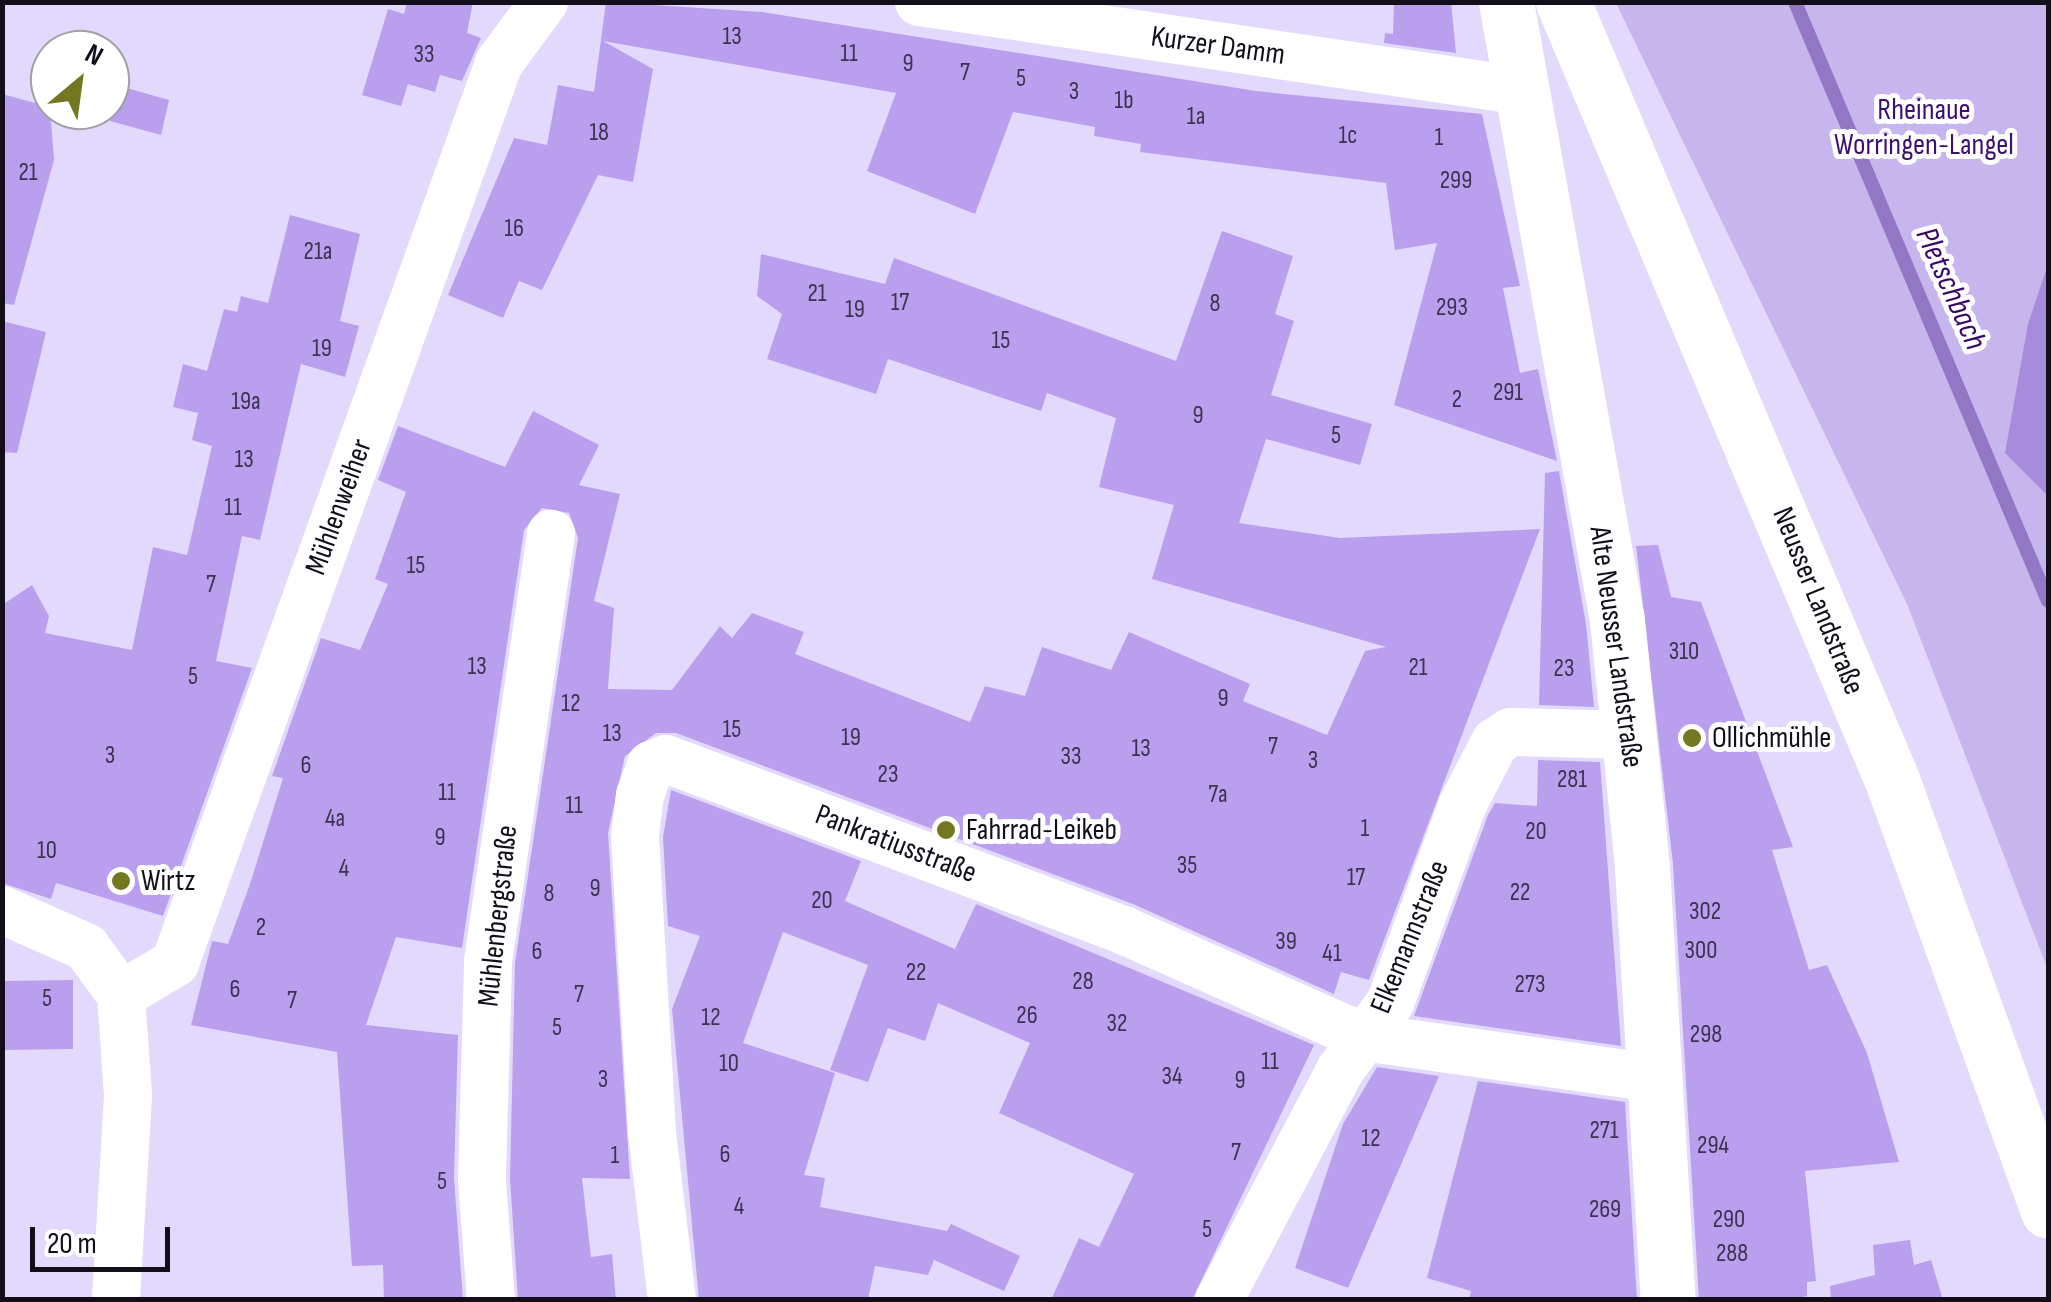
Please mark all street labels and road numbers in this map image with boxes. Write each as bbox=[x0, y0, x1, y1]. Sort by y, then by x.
street label: Kurzer Damm bbox=[1149, 19, 1287, 73]
street label: Mühlenweiher bbox=[298, 434, 380, 580]
street label: Neusser Landstraße bbox=[1764, 502, 1872, 700]
street label: Alte Neusser Landstraße bbox=[1581, 524, 1651, 770]
street label: Pankratiusstraße bbox=[810, 797, 982, 891]
street label: Mühlenbergstraße bbox=[471, 824, 525, 1008]
street label: Elkemannstraße bbox=[1363, 855, 1457, 1019]

